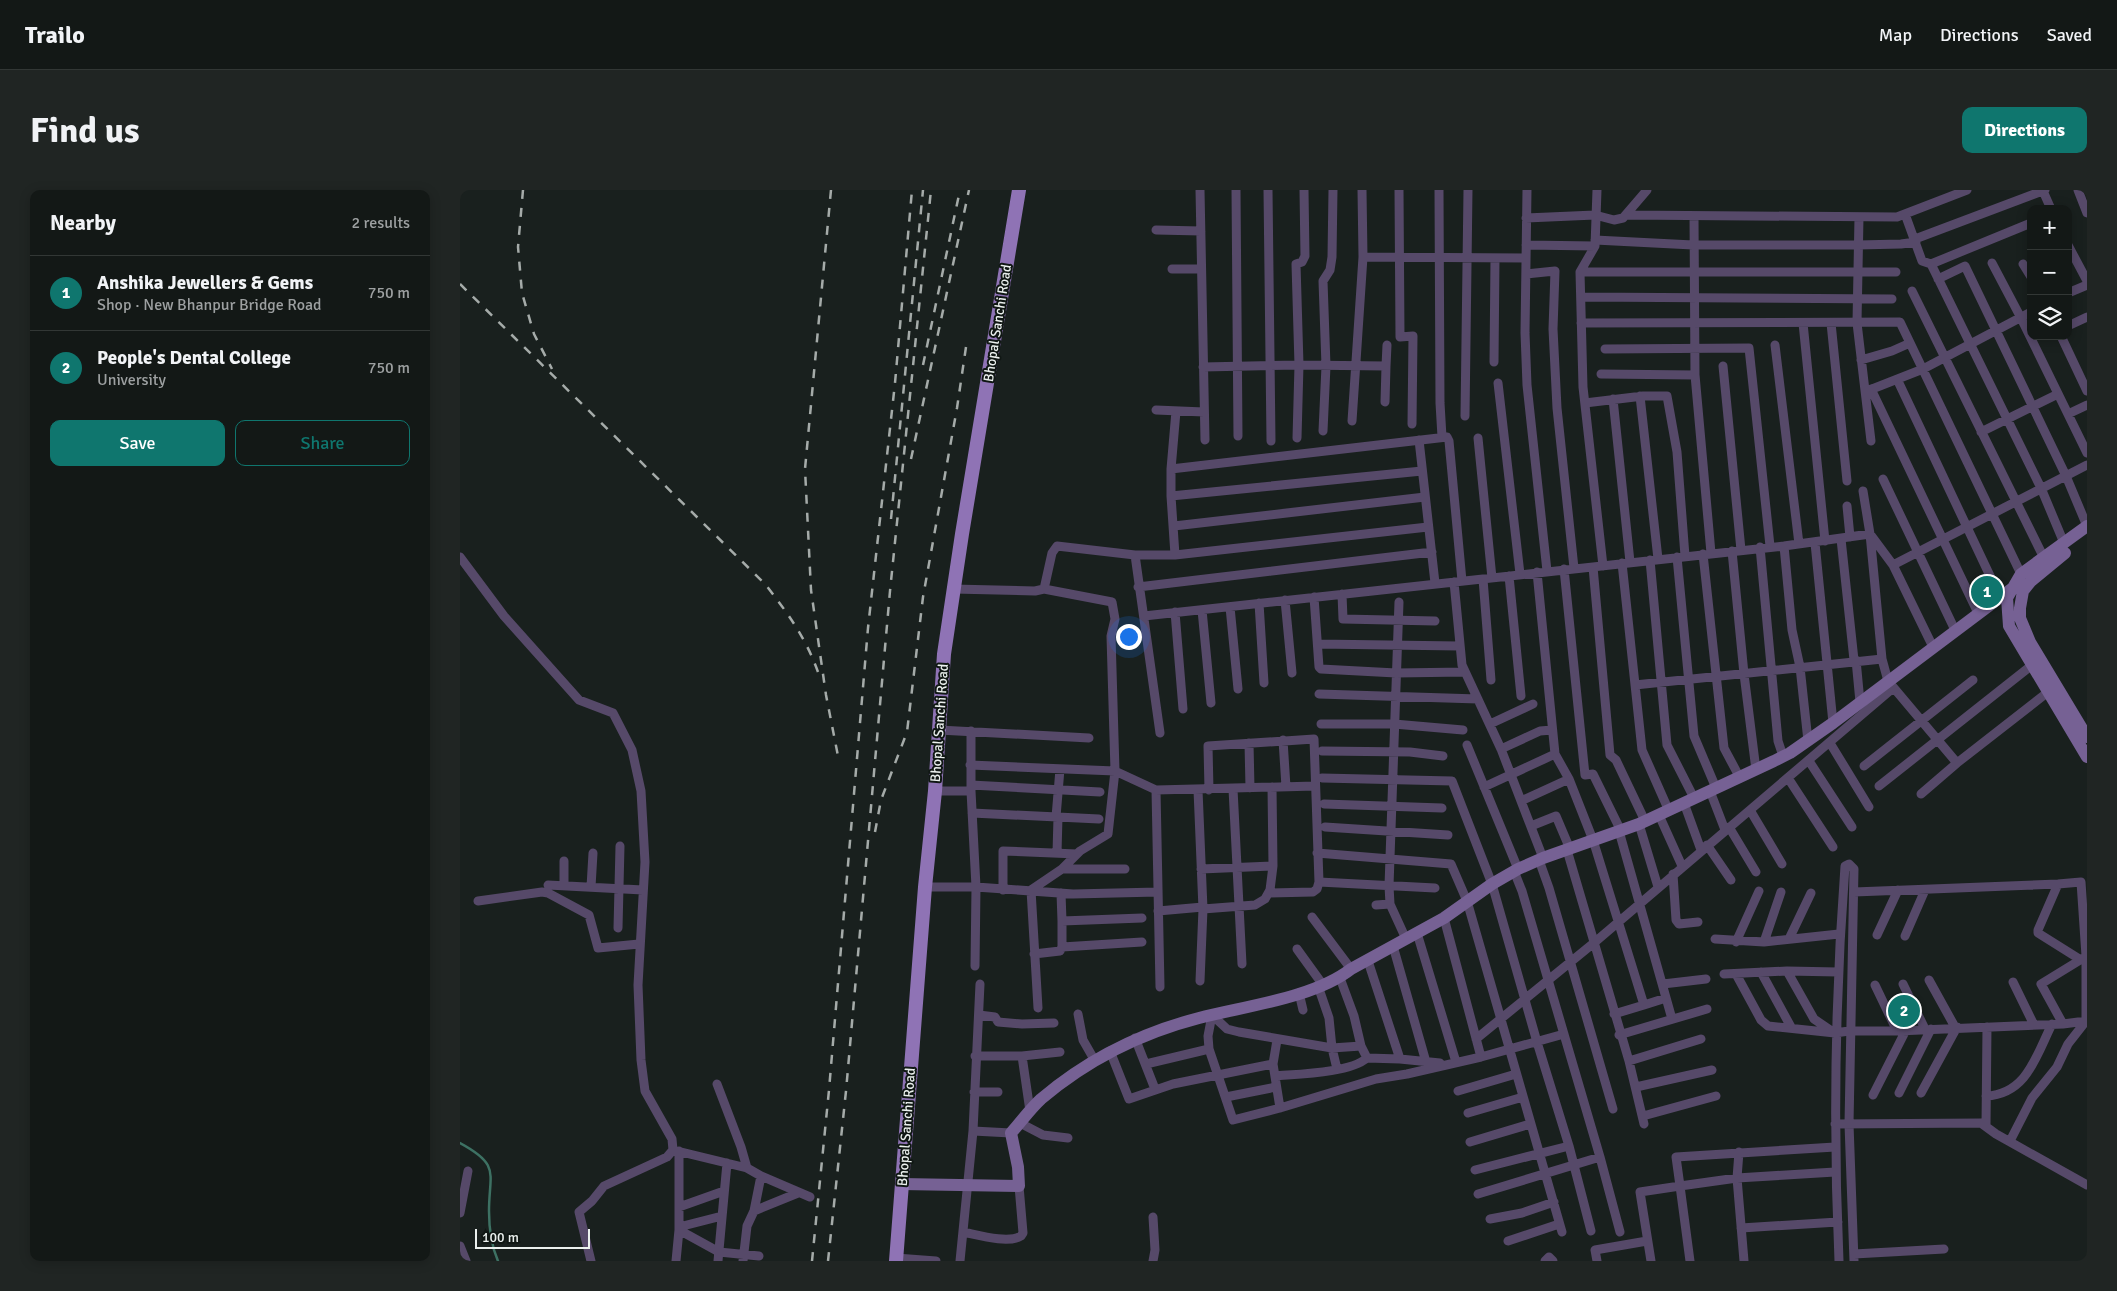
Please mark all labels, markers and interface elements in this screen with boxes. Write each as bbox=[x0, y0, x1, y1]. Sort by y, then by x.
text: Trailo bbox=[25, 20, 85, 50]
text: Map bbox=[1879, 24, 1912, 46]
text: Directions bbox=[1940, 24, 2019, 46]
text: Saved bbox=[2047, 24, 2092, 46]
button: Directions bbox=[1962, 107, 2087, 153]
text: Find us bbox=[30, 109, 140, 152]
map controls bbox=[2027, 205, 2072, 340]
button: + bbox=[2027, 205, 2072, 250]
text: Nearby bbox=[50, 210, 116, 236]
text: 2 results bbox=[351, 213, 410, 233]
button: − bbox=[2027, 250, 2072, 295]
street label: Bhopal Sanchi Road bbox=[980, 263, 1015, 383]
text: Anshika Jewellers & Gems bbox=[97, 271, 313, 295]
text: 1 bbox=[62, 283, 70, 303]
text: 750 m bbox=[368, 283, 410, 303]
text: Shop · New Bhanpur Bridge Road bbox=[97, 295, 322, 315]
button: layers bbox=[2027, 295, 2072, 340]
text: People's Dental College bbox=[97, 346, 291, 370]
text: 2 bbox=[62, 358, 70, 378]
text: 750 m bbox=[368, 358, 410, 378]
text: University bbox=[97, 370, 166, 390]
button: Save bbox=[50, 420, 225, 466]
button: Share bbox=[235, 420, 410, 466]
pin: 1 bbox=[1971, 573, 2003, 611]
your location bbox=[1116, 624, 1142, 650]
street label: Bhopal Sanchi Road bbox=[927, 663, 952, 783]
pin: 2 bbox=[1888, 992, 1920, 1030]
street label: Bhopal Sanchi Road bbox=[894, 1067, 919, 1187]
scale bar bbox=[475, 1226, 590, 1249]
text: 100 m bbox=[482, 1229, 519, 1246]

